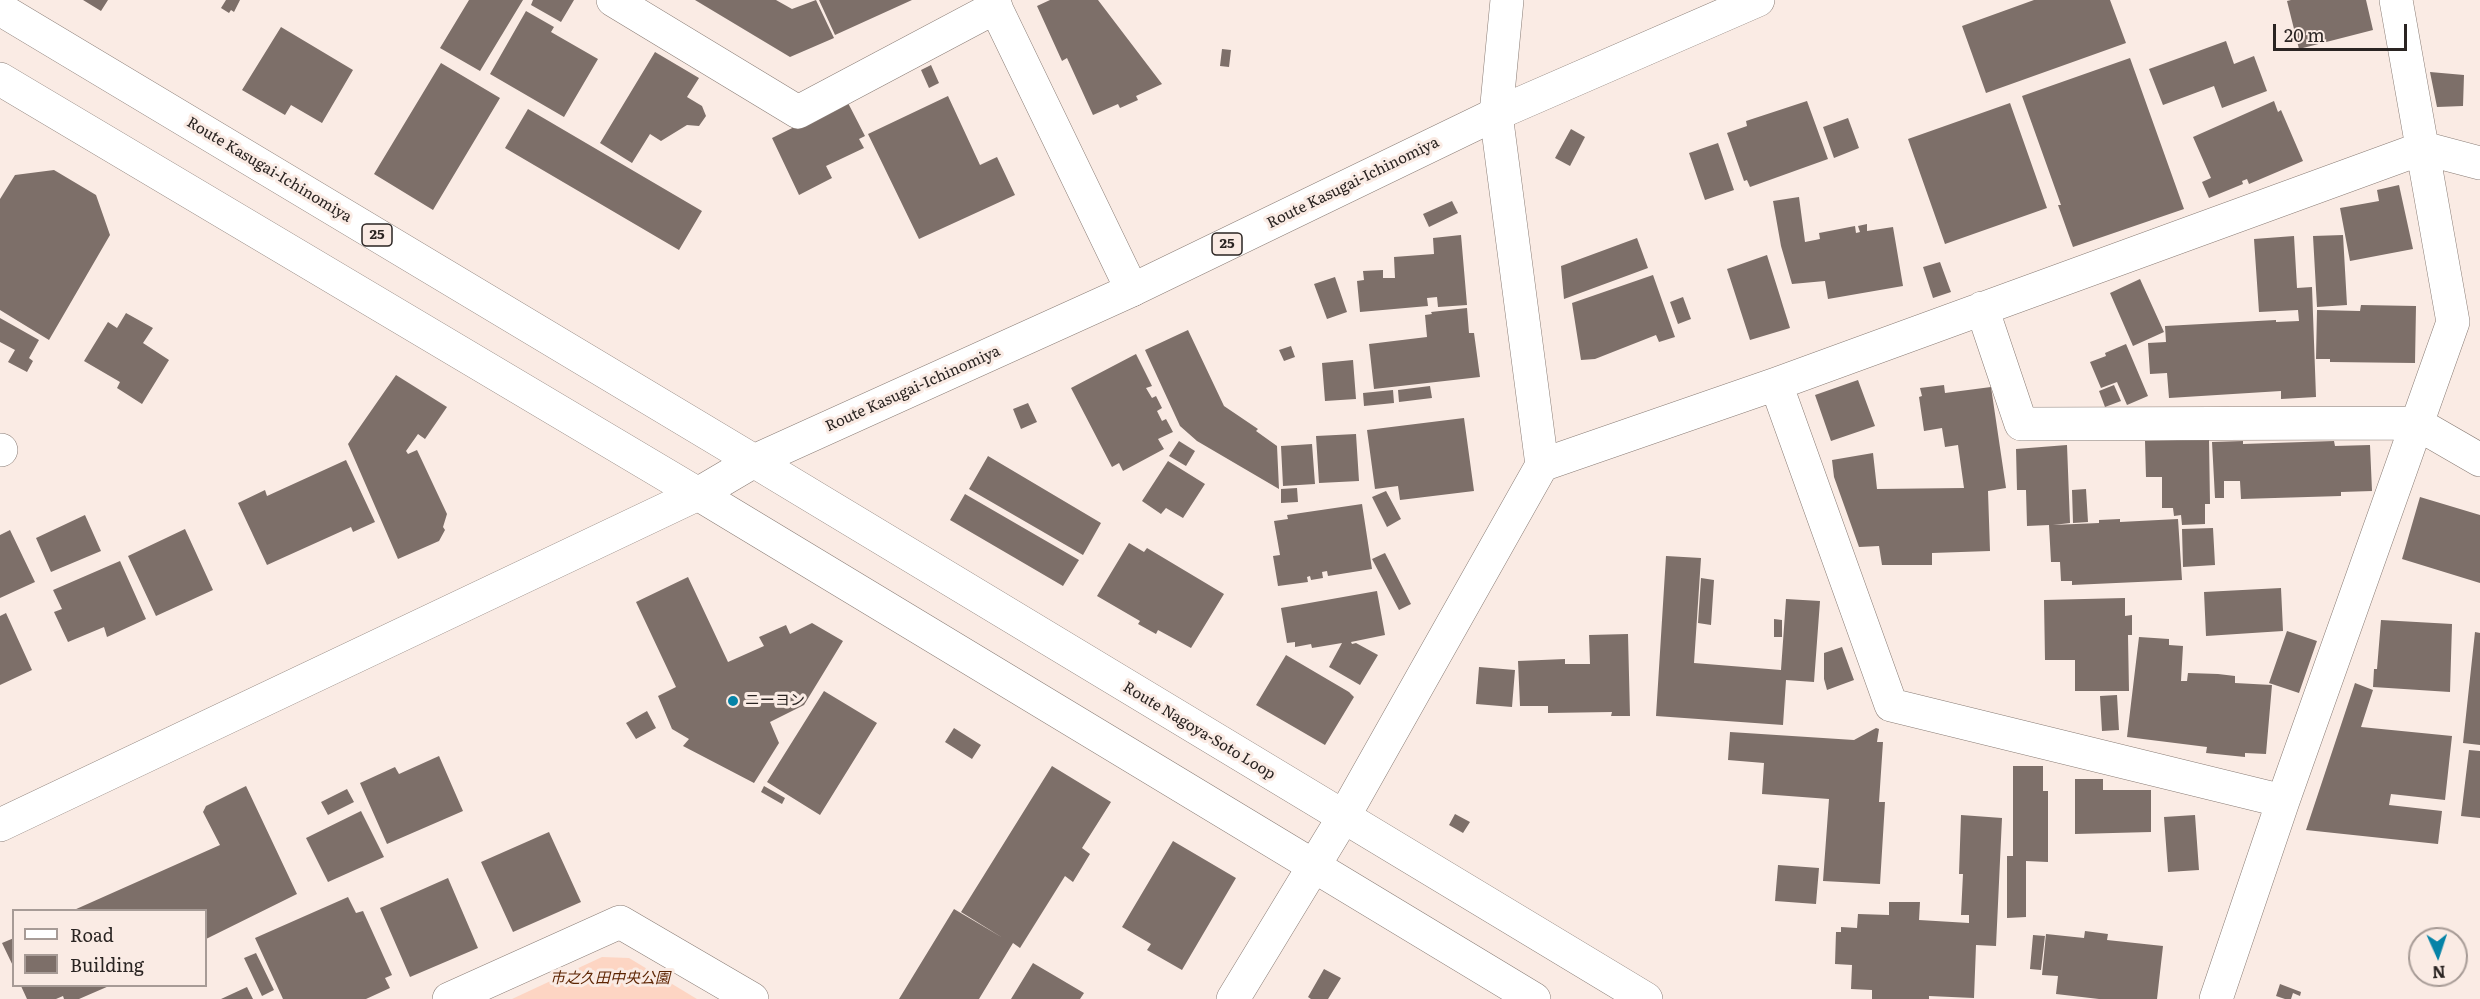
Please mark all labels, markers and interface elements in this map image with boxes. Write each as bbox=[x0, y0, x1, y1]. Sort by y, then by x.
scale bar bbox=[2276, 12, 2410, 50]
text: 20 m bbox=[2284, 21, 2325, 48]
street label: Route Kasugai-Ichinomiya bbox=[183, 114, 355, 226]
street label: Route Kasugai-Ichinomiya bbox=[1264, 133, 1442, 233]
road number: 25 bbox=[362, 224, 392, 246]
road number: 25 bbox=[1212, 233, 1242, 255]
street label: Route Kasugai-Ichinomiya bbox=[823, 342, 1003, 436]
street label: Route Nagoya-Soto Loop bbox=[1120, 678, 1278, 784]
place label: ニーヨン bbox=[745, 692, 805, 710]
marker: ニーヨン bbox=[726, 694, 740, 708]
legend bbox=[12, 909, 207, 987]
text: Road bbox=[70, 921, 114, 948]
north arrow bbox=[2408, 927, 2468, 987]
text: Building bbox=[70, 951, 144, 978]
text: N bbox=[2431, 961, 2446, 985]
park label: 市之久田中央公園 bbox=[550, 970, 670, 988]

